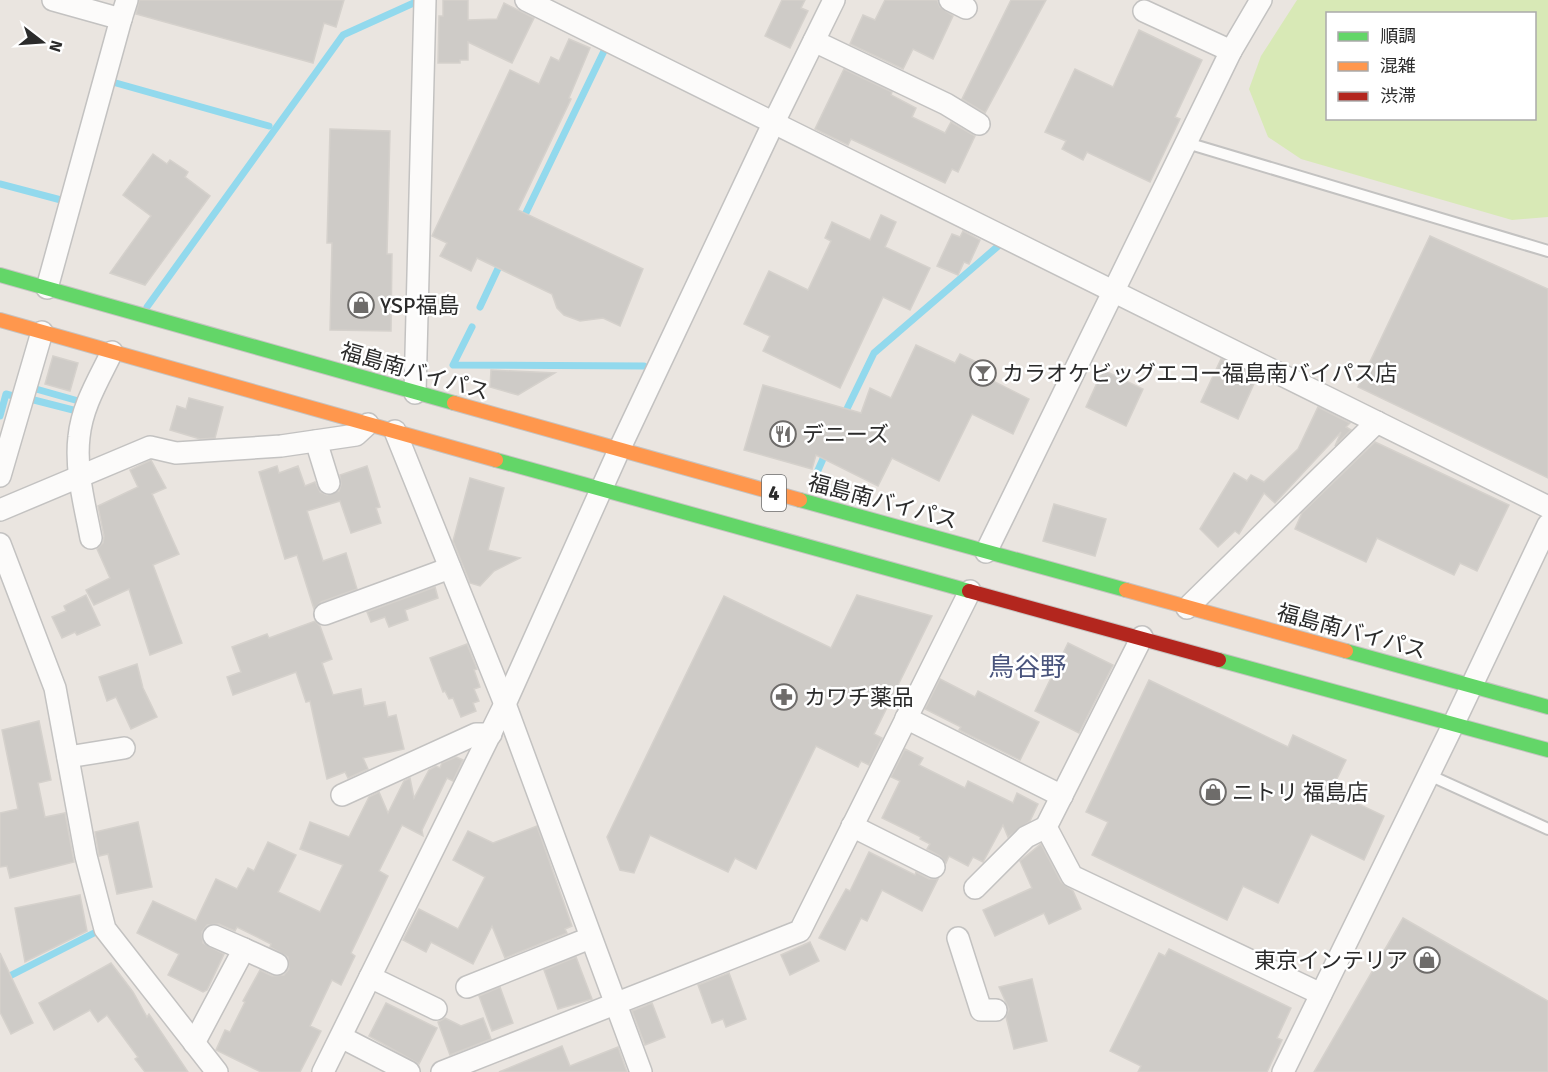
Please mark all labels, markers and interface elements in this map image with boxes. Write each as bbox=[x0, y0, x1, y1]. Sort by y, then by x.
north arrow bbox=[12, 12, 72, 72]
legend bbox=[1326, 12, 1536, 120]
text: 順調 bbox=[1380, 25, 1416, 47]
text: N bbox=[44, 38, 67, 54]
text: 混雑 bbox=[1380, 55, 1416, 77]
text: 渋滞 bbox=[1380, 85, 1416, 107]
shop icon: YSP福島 bbox=[346, 290, 376, 320]
place label: YSP福島 bbox=[380, 292, 459, 319]
street label: 福島南バイパス bbox=[337, 337, 492, 406]
bar icon: カラオケビッグエコー福島南バイパス店 bbox=[968, 358, 998, 388]
place label: カラオケビッグエコー福島南バイパス店 bbox=[1002, 360, 1398, 387]
restaurant icon: デニーズ bbox=[768, 419, 798, 449]
place label: デニーズ bbox=[802, 421, 889, 448]
street label: 福島南バイパス bbox=[805, 469, 961, 534]
road number: 4 bbox=[762, 475, 786, 511]
street label: 福島南バイパス bbox=[1274, 599, 1430, 664]
district label: 鳥谷野 bbox=[988, 652, 1066, 684]
pharmacy icon: カワチ薬品 bbox=[769, 682, 799, 712]
place label: カワチ薬品 bbox=[804, 684, 914, 711]
shop icon: ニトリ 福島店 bbox=[1198, 777, 1228, 807]
place label: ニトリ 福島店 bbox=[1232, 779, 1369, 806]
shop icon: 東京インテリア bbox=[1412, 945, 1442, 975]
place label: 東京インテリア bbox=[1254, 947, 1408, 974]

